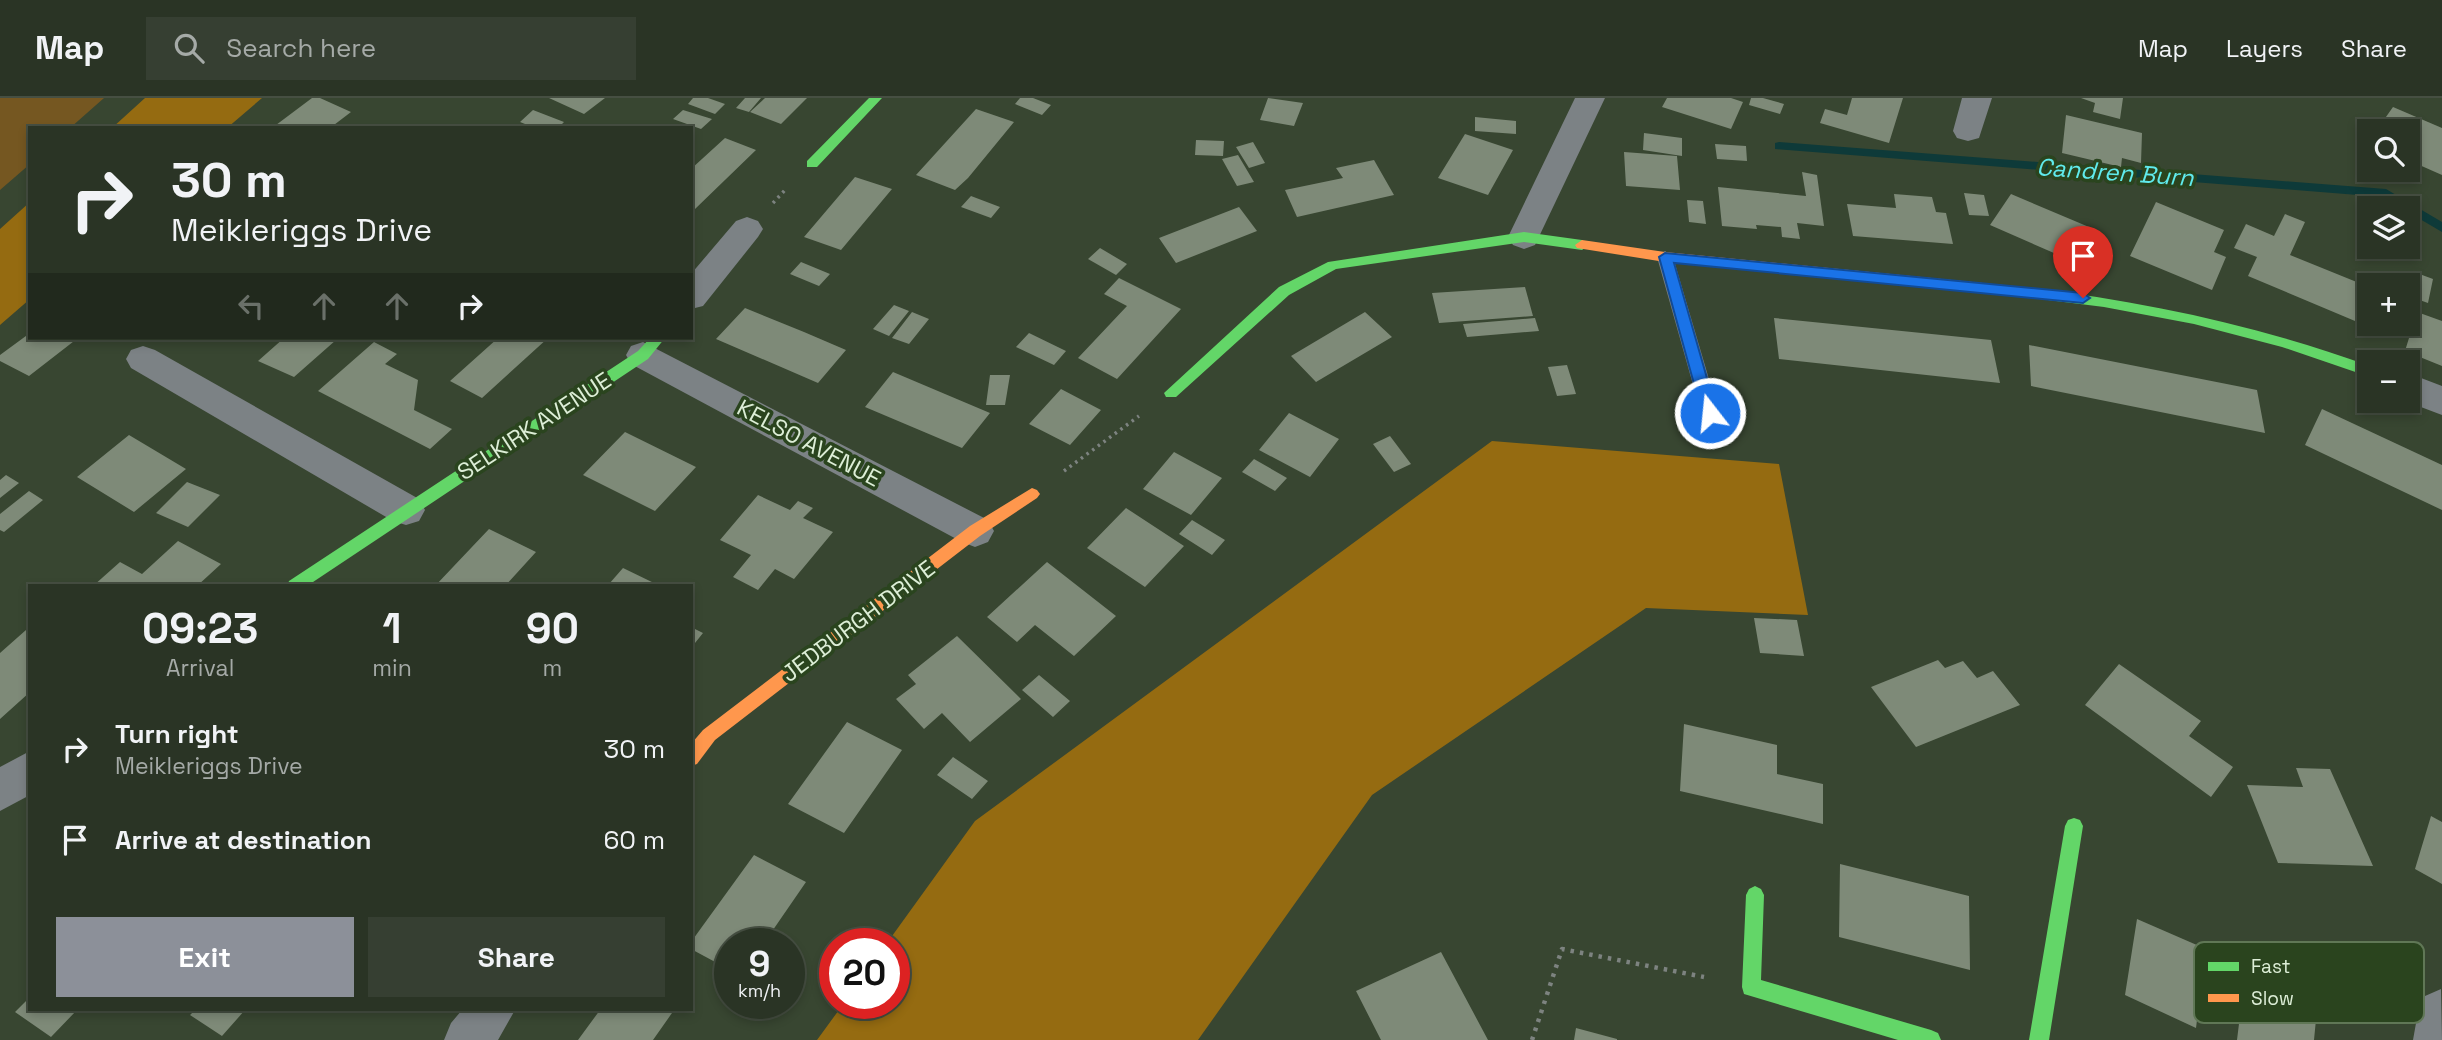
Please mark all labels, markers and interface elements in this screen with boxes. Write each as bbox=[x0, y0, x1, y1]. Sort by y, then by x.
search box bbox=[146, 17, 636, 80]
text: Map bbox=[35, 27, 104, 69]
icon: search bbox=[170, 29, 208, 67]
text: Search here bbox=[226, 31, 376, 65]
text: Map bbox=[2138, 33, 2188, 64]
text: Layers bbox=[2226, 33, 2303, 64]
text: Share bbox=[2341, 33, 2407, 64]
map controls bbox=[2357, 119, 2420, 413]
button: search bbox=[2357, 119, 2420, 182]
text: 30 m bbox=[171, 149, 287, 211]
water label: Candren Burn bbox=[2035, 151, 2196, 193]
icon: right bbox=[56, 154, 147, 245]
button: layers bbox=[2357, 196, 2420, 259]
text: Meikleriggs Drive bbox=[171, 210, 432, 250]
pin bbox=[2053, 226, 2113, 298]
icon: arrive bbox=[2064, 237, 2102, 275]
button: + bbox=[2357, 273, 2420, 336]
icon: left bbox=[232, 287, 270, 325]
icon: ahead bbox=[305, 287, 343, 325]
icon: ahead bbox=[378, 287, 416, 325]
icon: right bbox=[451, 287, 489, 325]
button: − bbox=[2357, 350, 2420, 413]
street label: SELKIRK AVENUE bbox=[451, 365, 617, 487]
position arrow bbox=[1673, 376, 1747, 450]
street label: KELSO AVENUE bbox=[732, 393, 886, 493]
street label: JEDBURGH DRIVE bbox=[775, 553, 941, 689]
text: 09:23 bbox=[142, 602, 258, 655]
text: 1 bbox=[382, 602, 401, 655]
text: 90 bbox=[526, 602, 579, 655]
text: Arrival bbox=[166, 653, 234, 683]
text: min bbox=[372, 653, 412, 683]
text: m bbox=[542, 653, 562, 683]
text: Turn right bbox=[115, 717, 239, 751]
icon: right bbox=[56, 730, 94, 768]
text: 30 m bbox=[604, 732, 665, 766]
text: Meikleriggs Drive bbox=[115, 751, 303, 781]
icon: arrive bbox=[56, 821, 94, 859]
text: Arrive at destination bbox=[115, 823, 372, 857]
text: 60 m bbox=[603, 823, 665, 857]
button: Exit bbox=[56, 917, 354, 997]
button: Share bbox=[368, 917, 665, 997]
speed limit sign: 20 bbox=[819, 928, 910, 1019]
text: 9 bbox=[749, 942, 770, 986]
legend bbox=[2194, 942, 2424, 1023]
text: Fast bbox=[2251, 954, 2291, 979]
text: km/h bbox=[738, 979, 781, 1002]
text: Slow bbox=[2251, 986, 2294, 1011]

